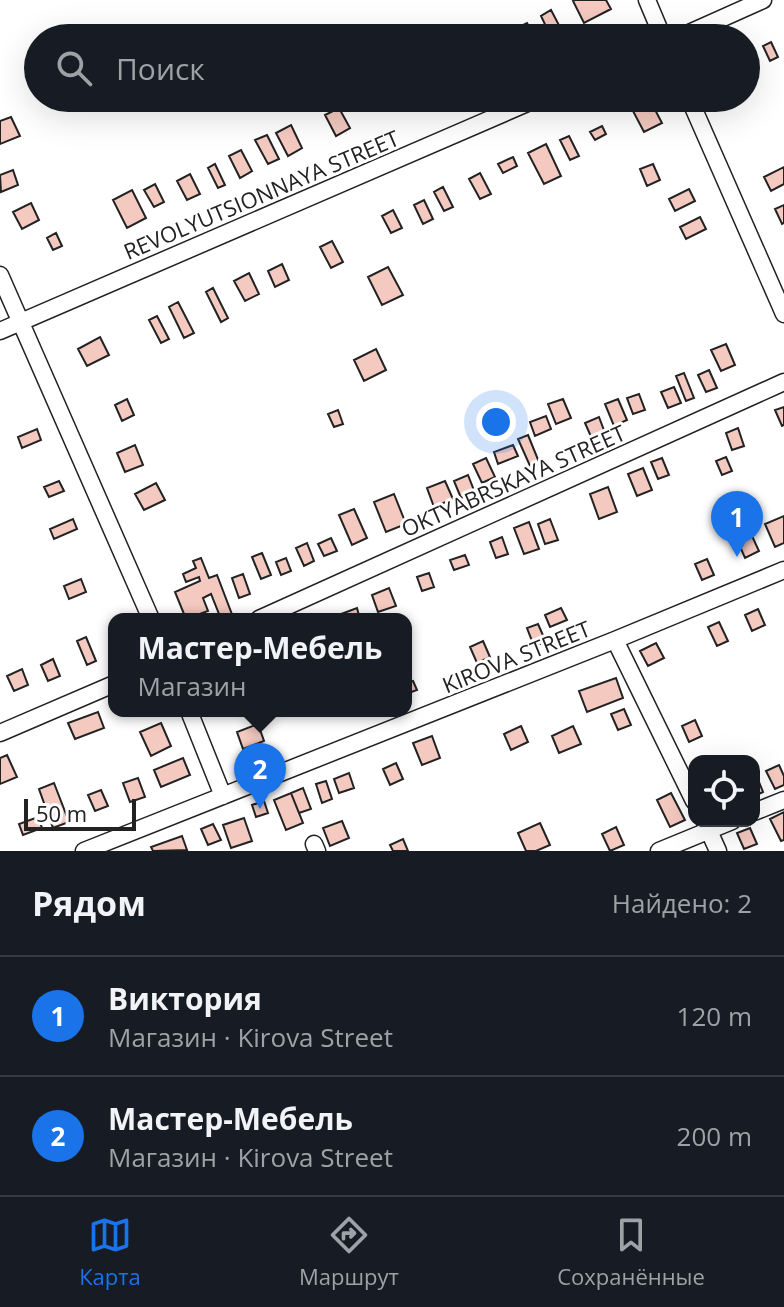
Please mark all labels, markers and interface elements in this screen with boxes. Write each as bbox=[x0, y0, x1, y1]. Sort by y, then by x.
search box bbox=[24, 24, 760, 112]
icon: search bbox=[52, 46, 96, 90]
text: Поиск bbox=[116, 48, 205, 89]
street label: REVOLYUTSIONNAYA STREET bbox=[119, 122, 403, 266]
your location bbox=[476, 402, 516, 442]
street label: OKTYABRSKAYA STREET bbox=[396, 417, 630, 543]
pin: 1 bbox=[711, 491, 763, 557]
popup bbox=[108, 613, 412, 717]
street label: KIROVA STREET bbox=[437, 613, 595, 699]
text: Мастер-Мебель bbox=[138, 627, 382, 668]
text: Магазин bbox=[138, 668, 247, 704]
pin: 2 bbox=[234, 743, 286, 809]
map controls bbox=[688, 755, 760, 827]
button: locate bbox=[688, 755, 760, 827]
scale bar bbox=[24, 795, 136, 831]
text: 50 m bbox=[36, 798, 87, 828]
text: Рядом bbox=[32, 880, 146, 926]
text: Найдено: 2 bbox=[612, 885, 752, 921]
text: Виктория bbox=[108, 978, 262, 1019]
text: 1 bbox=[51, 998, 65, 1034]
text: 120 m bbox=[677, 998, 752, 1034]
text: Магазин · Kirova Street bbox=[108, 1019, 393, 1055]
text: Мастер-Мебель bbox=[108, 1098, 353, 1139]
text: 2 bbox=[51, 1118, 65, 1154]
text: 200 m bbox=[677, 1118, 752, 1154]
text: Магазин · Kirova Street bbox=[108, 1139, 393, 1175]
tab: Карта bbox=[79, 1213, 141, 1291]
tab: Маршрут bbox=[299, 1213, 399, 1291]
tab: Сохранённые bbox=[557, 1213, 705, 1291]

